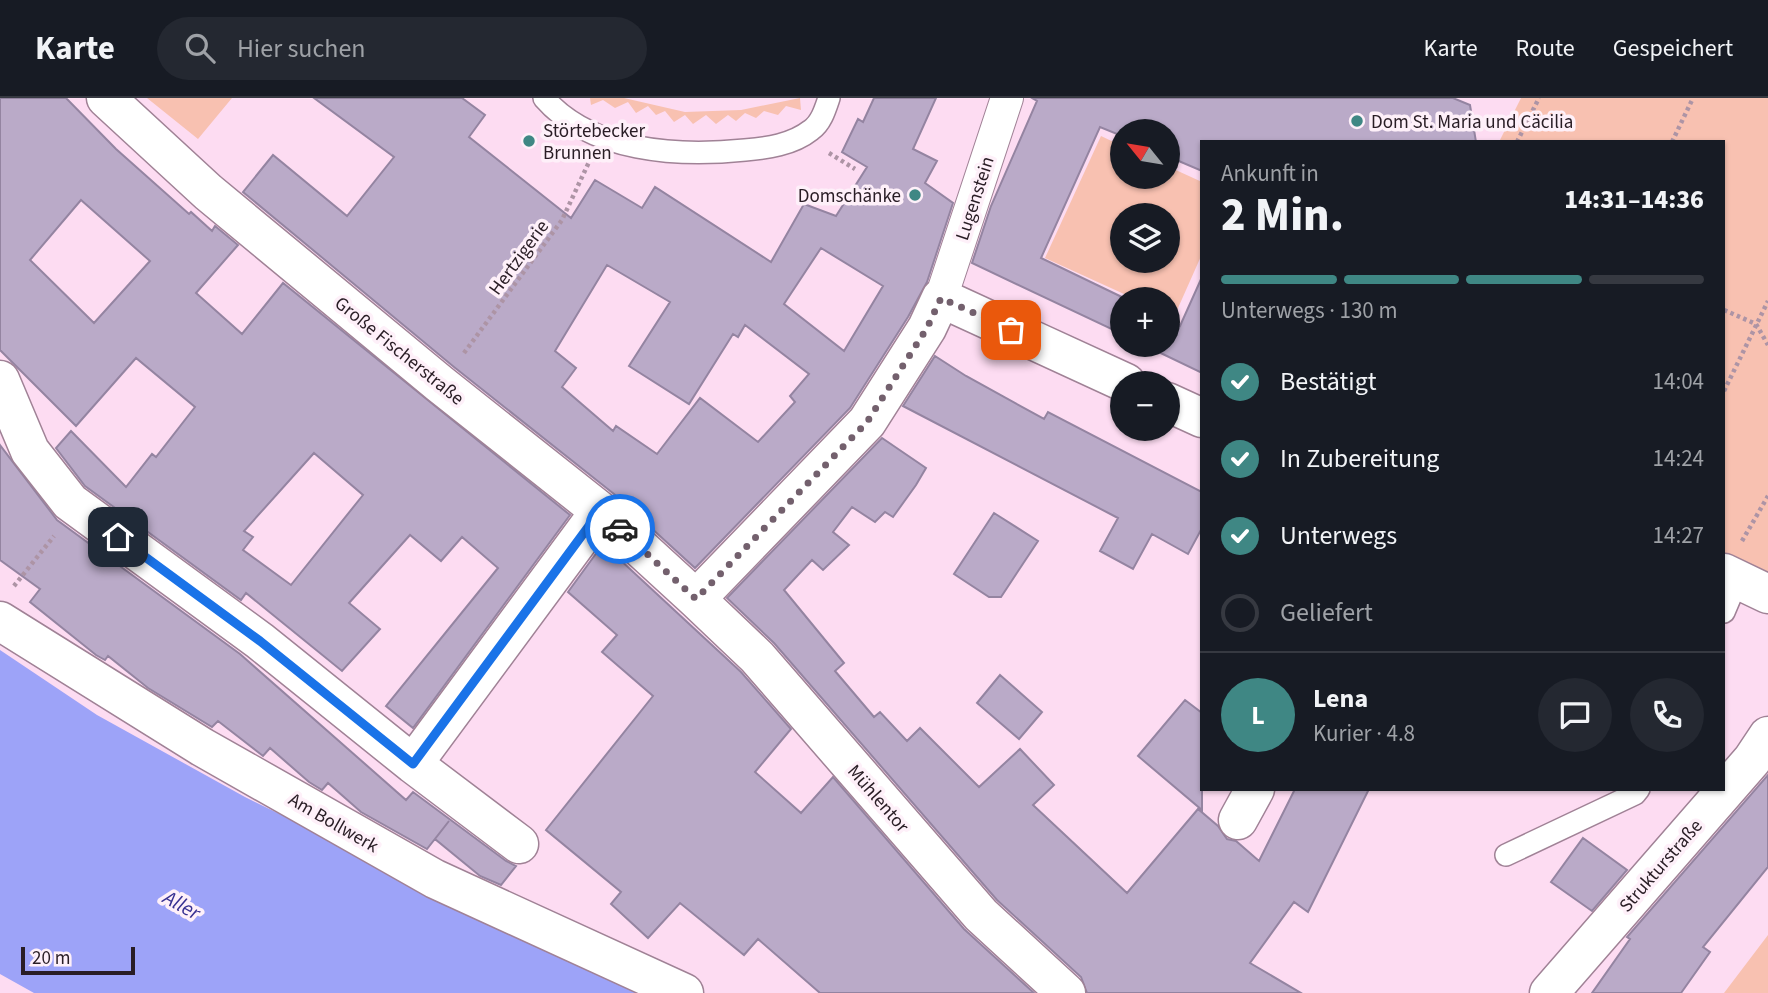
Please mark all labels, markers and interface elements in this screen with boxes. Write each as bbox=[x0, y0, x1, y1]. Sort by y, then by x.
search box bbox=[157, 17, 647, 80]
text: Karte bbox=[35, 25, 115, 72]
icon: search bbox=[181, 29, 219, 67]
text: Hier suchen bbox=[237, 30, 366, 67]
text: Karte bbox=[1424, 31, 1478, 66]
text: Route bbox=[1516, 31, 1575, 66]
text: Gespeichert bbox=[1613, 31, 1733, 66]
place label: Dom St. Maria und Cäcilia bbox=[1371, 109, 1573, 136]
marker: Dom St. Maria und Cäcilia bbox=[1349, 113, 1365, 129]
place label: Störtebecker Brunnen bbox=[543, 118, 645, 167]
north arrow bbox=[1110, 119, 1180, 189]
map controls bbox=[1110, 119, 1180, 441]
marker: Störtebecker Brunnen bbox=[521, 133, 537, 149]
street label: Lugenstein bbox=[949, 153, 1002, 244]
text: Ankunft in bbox=[1221, 157, 1319, 190]
text: 14:31–14:36 bbox=[1564, 181, 1704, 218]
place label: Domschänke bbox=[798, 183, 901, 210]
text: 2 Min. bbox=[1221, 183, 1344, 248]
marker: Domschänke bbox=[907, 187, 923, 203]
button: layers bbox=[1110, 203, 1180, 273]
street label: Hertzigerie bbox=[483, 215, 556, 301]
button: + bbox=[1110, 287, 1180, 357]
street label: Große Fischerstraße bbox=[329, 290, 470, 412]
text: Unterwegs · 130 m bbox=[1221, 294, 1397, 327]
pin bbox=[981, 300, 1041, 360]
icon: bag bbox=[992, 311, 1030, 349]
icon: check bbox=[1221, 363, 1259, 401]
text: Bestätigt bbox=[1280, 363, 1377, 400]
text: 14:04 bbox=[1653, 365, 1704, 398]
button: − bbox=[1110, 371, 1180, 441]
icon: check bbox=[1221, 440, 1259, 478]
text: In Zubereitung bbox=[1280, 440, 1439, 477]
text: 14:24 bbox=[1653, 442, 1704, 475]
courier bbox=[585, 494, 655, 564]
pin bbox=[88, 507, 148, 567]
icon: car bbox=[601, 510, 639, 548]
icon: check bbox=[1221, 517, 1259, 555]
text: Unterwegs bbox=[1280, 517, 1397, 554]
icon: home bbox=[99, 518, 137, 556]
text: 14:27 bbox=[1653, 519, 1704, 552]
text: Geliefert bbox=[1280, 594, 1373, 631]
button: chat bbox=[1538, 678, 1612, 752]
button: phone bbox=[1630, 678, 1704, 752]
text: Lena bbox=[1313, 680, 1368, 717]
text: L bbox=[1251, 697, 1265, 734]
text: Kurier · 4.8 bbox=[1313, 717, 1415, 750]
street label: Mühlentor bbox=[841, 759, 915, 839]
street label: Am Bollwerk bbox=[283, 787, 384, 860]
street label: Strukturstraße bbox=[1613, 814, 1709, 918]
water label: Aller bbox=[156, 882, 207, 928]
scale bar bbox=[21, 944, 135, 976]
text: 20 m bbox=[32, 945, 70, 972]

